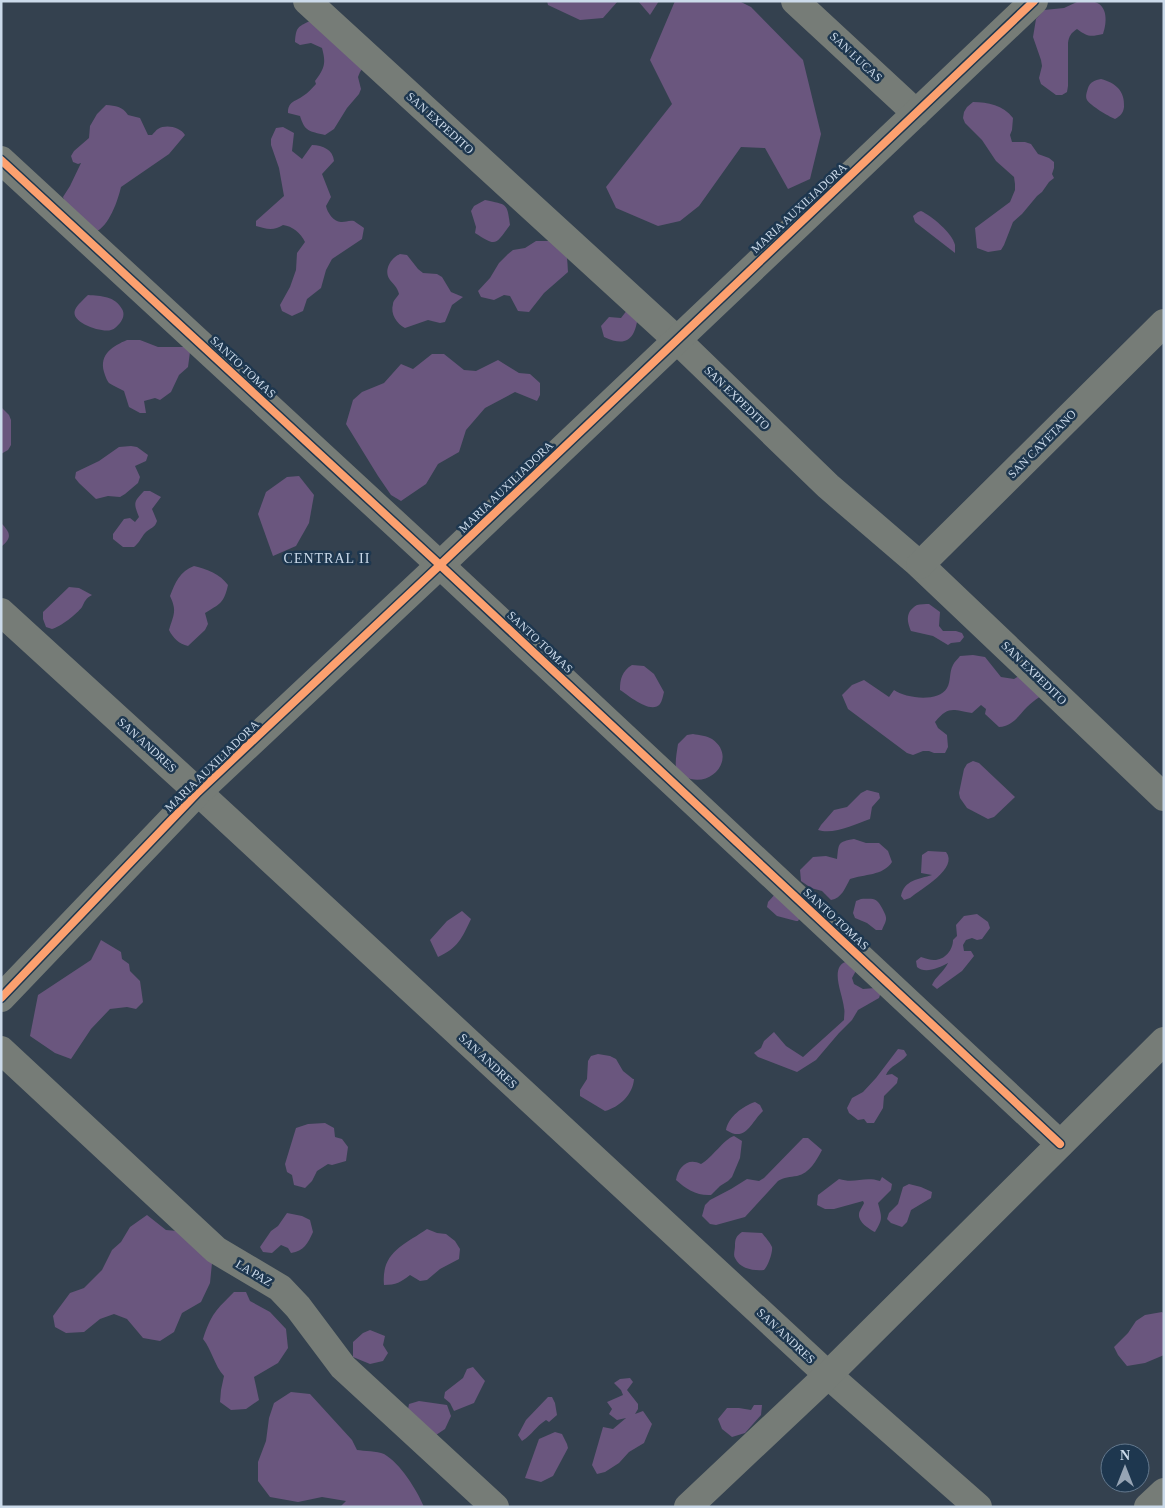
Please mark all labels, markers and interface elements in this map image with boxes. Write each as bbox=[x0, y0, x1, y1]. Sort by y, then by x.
street label: SAN LUCAS bbox=[827, 29, 885, 85]
street label: SAN EXPEDITO bbox=[404, 89, 477, 157]
street label: MARIA AUXILIADORA bbox=[748, 160, 850, 256]
street label: SANTO TOMAS bbox=[207, 333, 279, 401]
street label: SAN EXPEDITO bbox=[701, 363, 773, 433]
street label: SAN CAYETANO bbox=[1005, 407, 1079, 481]
street label: MARIA AUXILIADORA bbox=[456, 438, 556, 536]
district label: CENTRAL II bbox=[284, 551, 370, 566]
street label: SANTO TOMAS bbox=[504, 608, 576, 676]
street label: SAN EXPEDITO bbox=[998, 638, 1070, 708]
street label: SAN ANDRES bbox=[115, 715, 179, 775]
street label: MARIA AUXILIADORA bbox=[162, 717, 262, 815]
street label: SANTO TOMAS bbox=[800, 885, 872, 953]
street label: SAN ANDRES bbox=[456, 1031, 520, 1091]
street label: LA PAZ bbox=[233, 1257, 275, 1289]
street label: SAN ANDRES bbox=[754, 1306, 818, 1366]
north arrow bbox=[1100, 1443, 1150, 1493]
text: N bbox=[1120, 1448, 1130, 1463]

